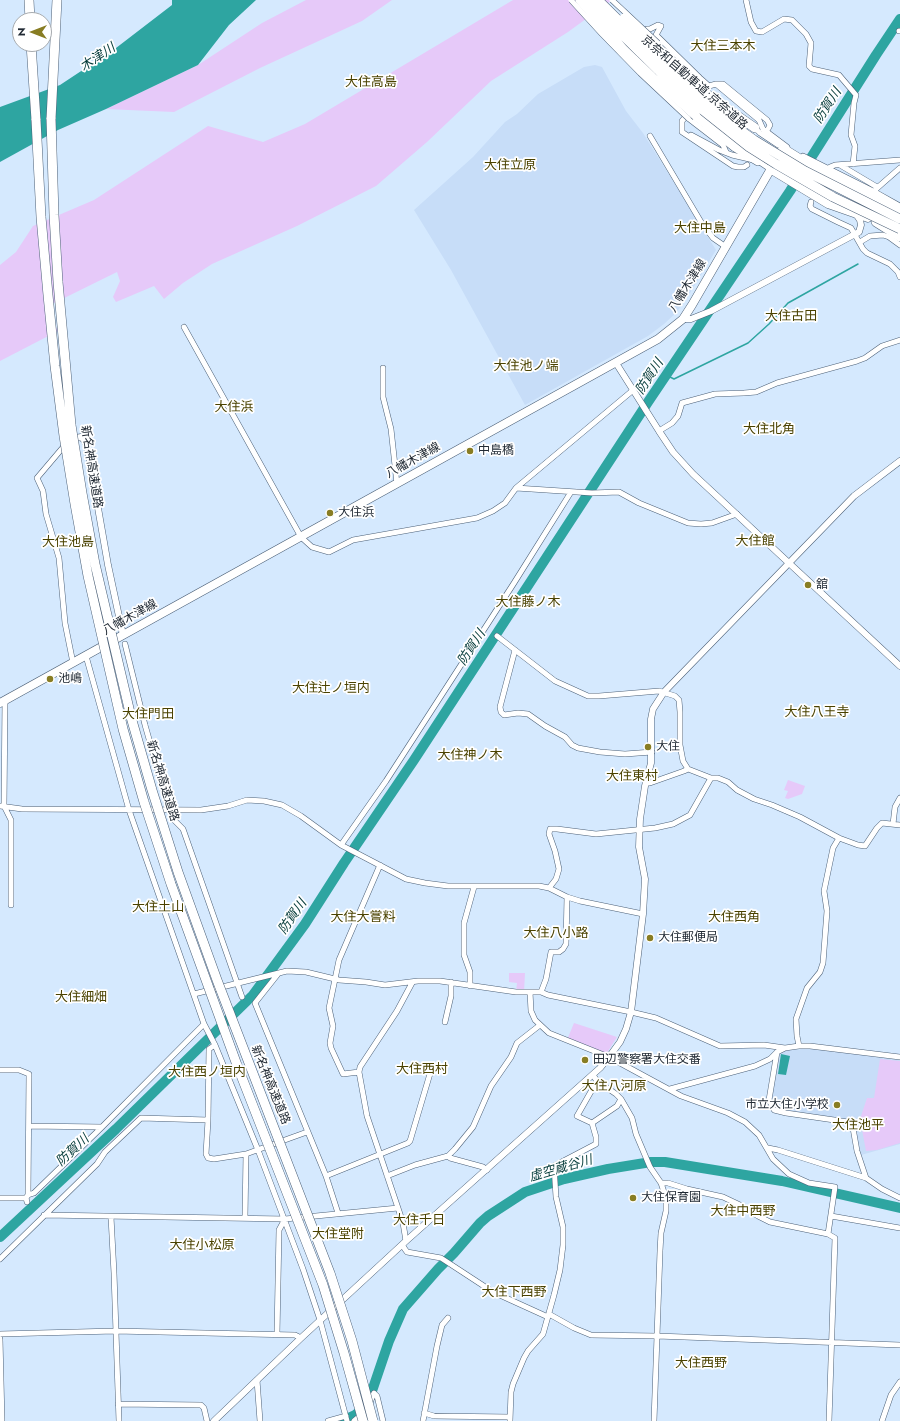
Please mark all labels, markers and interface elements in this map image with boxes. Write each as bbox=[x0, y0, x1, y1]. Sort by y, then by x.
north arrow bbox=[12, 12, 52, 52]
text: N bbox=[13, 28, 29, 36]
street label: 京奈和自動車道;京奈道路 bbox=[638, 33, 750, 133]
district label: 大住三本木 bbox=[691, 39, 755, 55]
water label: 木津川 bbox=[77, 41, 119, 75]
district label: 大住高島 bbox=[345, 75, 397, 91]
water label: 防賀川 bbox=[811, 85, 845, 127]
district label: 大住立原 bbox=[484, 158, 536, 174]
district label: 大住中島 bbox=[674, 221, 726, 237]
street label: 八幡木津線 bbox=[666, 257, 710, 315]
district label: 大住古田 bbox=[765, 309, 817, 325]
water label: 防賀川 bbox=[633, 356, 667, 398]
district label: 大住池ノ端 bbox=[494, 359, 558, 375]
district label: 大住浜 bbox=[215, 400, 253, 416]
district label: 大住北角 bbox=[743, 422, 795, 438]
street label: 新名神高速道路 bbox=[77, 424, 105, 510]
street label: 八幡木津線 bbox=[383, 440, 443, 482]
place label: 中島橋 bbox=[478, 444, 514, 458]
marker: 中島橋 bbox=[465, 446, 475, 456]
place label: 大住浜 bbox=[338, 506, 374, 520]
marker: 大住浜 bbox=[325, 508, 335, 518]
district label: 大住館 bbox=[736, 534, 774, 550]
district label: 大住池島 bbox=[42, 535, 94, 551]
place label: 舘 bbox=[816, 578, 828, 592]
marker: 舘 bbox=[803, 580, 813, 590]
district label: 大住藤ノ木 bbox=[496, 595, 560, 611]
street label: 八幡木津線 bbox=[100, 597, 160, 639]
water label: 防賀川 bbox=[455, 627, 489, 669]
place label: 池嶋 bbox=[58, 672, 82, 686]
marker: 池嶋 bbox=[45, 674, 55, 684]
district label: 大住辻ノ垣内 bbox=[292, 681, 370, 697]
district label: 大住八王寺 bbox=[785, 705, 849, 721]
district label: 大住門田 bbox=[122, 707, 174, 723]
street label: 新名神高速道路 bbox=[143, 739, 181, 823]
place label: 大住 bbox=[656, 740, 680, 754]
marker: 大住 bbox=[643, 742, 653, 752]
district label: 大住神ノ木 bbox=[438, 748, 502, 764]
district label: 大住東村 bbox=[606, 769, 658, 785]
water label: 防賀川 bbox=[275, 897, 311, 937]
district label: 大住土山 bbox=[132, 900, 184, 916]
district label: 大住大嘗料 bbox=[331, 910, 395, 926]
district label: 大住西角 bbox=[708, 910, 760, 926]
district label: 大住八小路 bbox=[524, 926, 588, 942]
place label: 大住郵便局 bbox=[658, 931, 718, 945]
marker: 大住郵便局 bbox=[645, 933, 655, 943]
district label: 大住細畑 bbox=[55, 990, 107, 1006]
street label: 新名神高速道路 bbox=[248, 1043, 292, 1127]
place label: 田辺警察署大住交番 bbox=[593, 1053, 701, 1067]
marker: 田辺警察署大住交番 bbox=[580, 1055, 590, 1065]
district label: 大住西村 bbox=[396, 1062, 448, 1078]
district label: 大住西ノ垣内 bbox=[168, 1065, 246, 1081]
district label: 大住八河原 bbox=[582, 1079, 646, 1095]
place label: 市立大住小学校 bbox=[745, 1098, 829, 1112]
marker: 市立大住小学校 bbox=[832, 1100, 842, 1110]
district label: 大住池平 bbox=[832, 1118, 884, 1134]
water label: 防賀川 bbox=[53, 1132, 93, 1170]
water label: 虚空蔵谷川 bbox=[528, 1153, 594, 1185]
place label: 大住保育園 bbox=[641, 1191, 701, 1205]
marker: 大住保育園 bbox=[628, 1193, 638, 1203]
district label: 大住中西野 bbox=[711, 1204, 775, 1220]
district label: 大住千日 bbox=[393, 1213, 445, 1229]
district label: 大住堂附 bbox=[312, 1227, 364, 1243]
district label: 大住小松原 bbox=[170, 1238, 234, 1254]
district label: 大住下西野 bbox=[482, 1285, 546, 1301]
district label: 大住西野 bbox=[675, 1356, 727, 1372]

